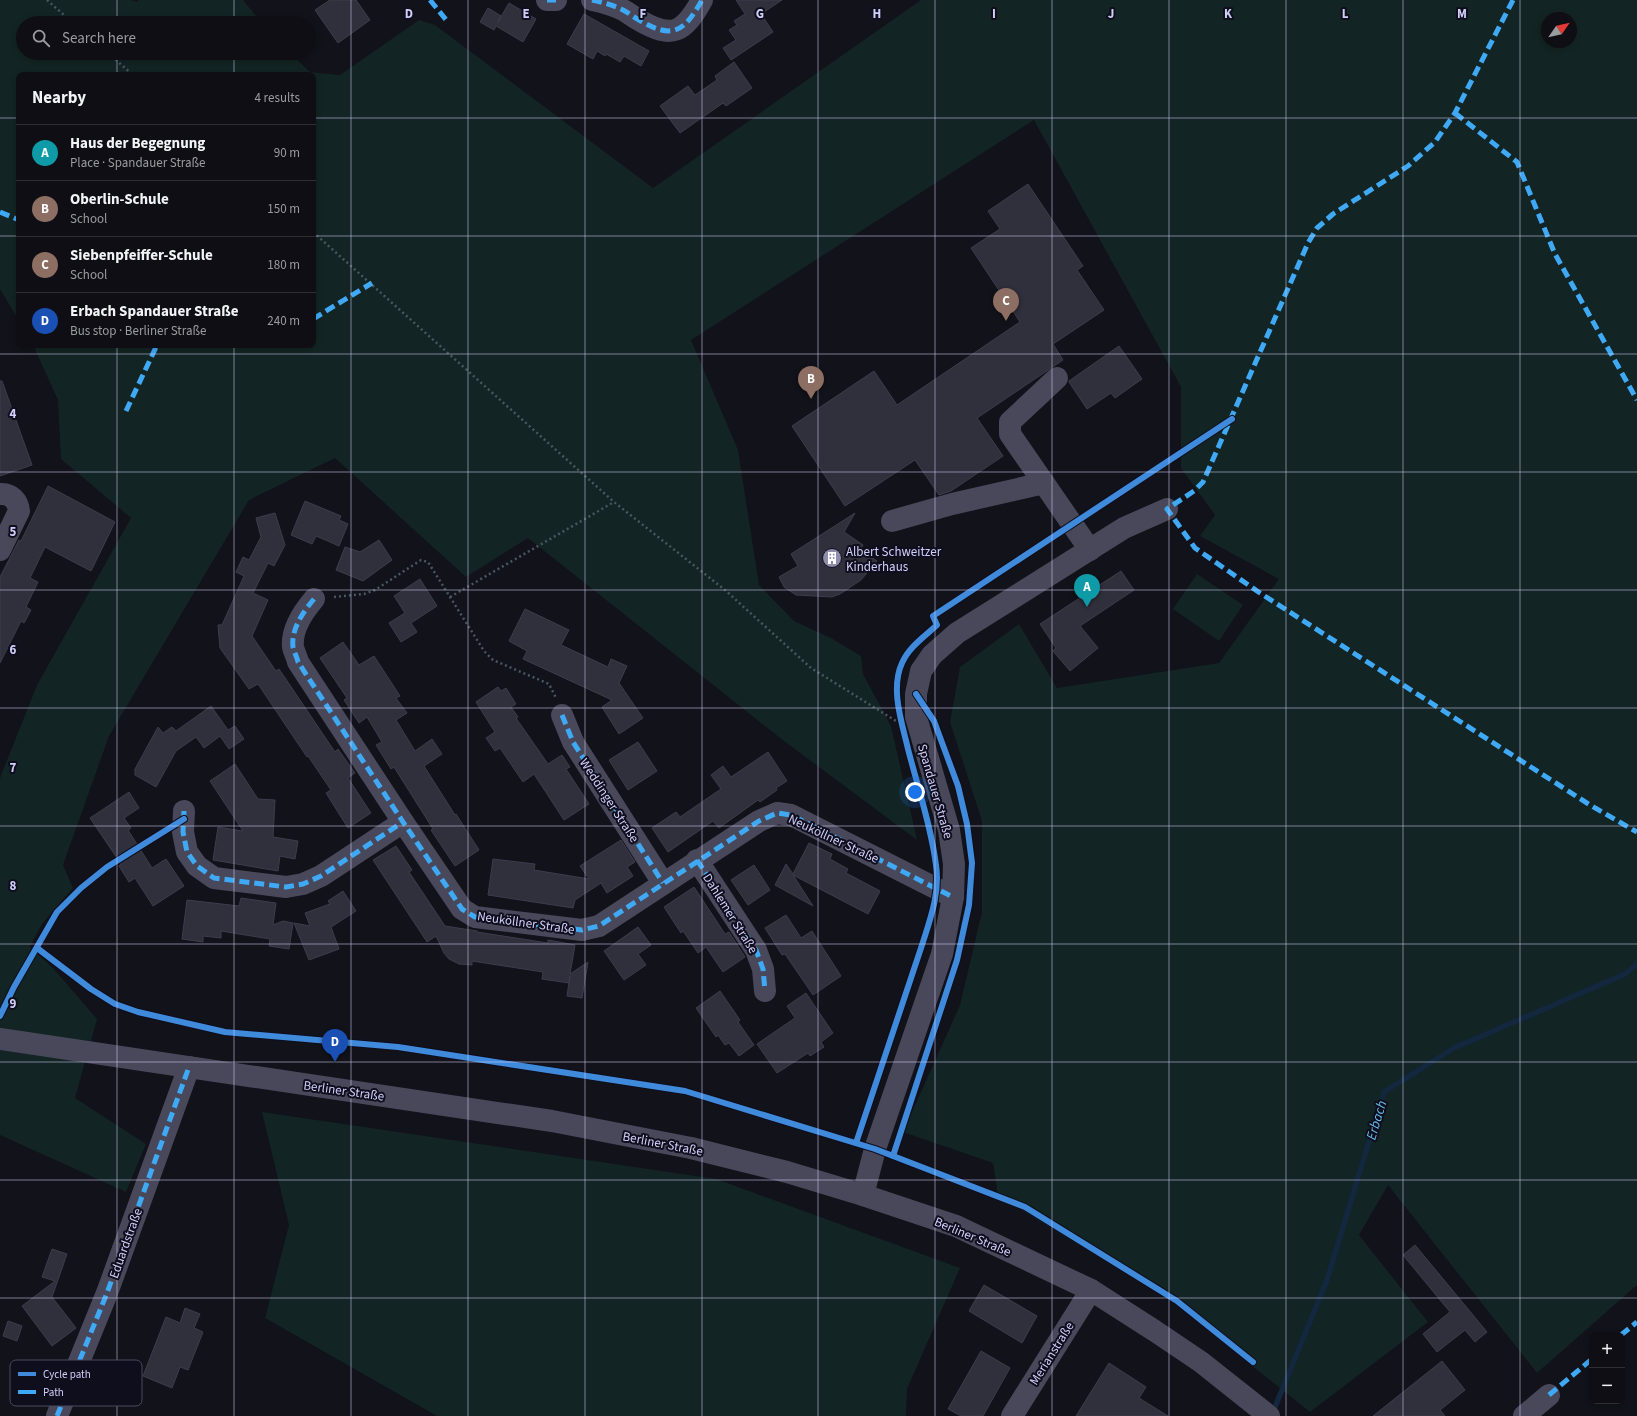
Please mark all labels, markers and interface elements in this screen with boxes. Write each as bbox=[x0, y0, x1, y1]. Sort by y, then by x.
text: D bbox=[405, 5, 413, 23]
text: E bbox=[522, 5, 530, 23]
text: F bbox=[640, 5, 647, 23]
text: G bbox=[756, 5, 764, 23]
text: H bbox=[873, 5, 881, 23]
text: I bbox=[992, 5, 996, 23]
text: J bbox=[1108, 5, 1114, 23]
text: K bbox=[1224, 5, 1233, 23]
text: L bbox=[1342, 5, 1349, 23]
text: M bbox=[1457, 5, 1467, 23]
north arrow bbox=[1541, 12, 1577, 48]
search box bbox=[16, 16, 316, 60]
icon: search bbox=[30, 27, 52, 49]
text: Search here bbox=[62, 28, 136, 49]
text: Nearby bbox=[32, 86, 86, 110]
text: 4 results bbox=[255, 89, 300, 107]
text: Haus der Begegnung bbox=[70, 133, 205, 154]
text: A bbox=[41, 144, 49, 162]
text: 90 m bbox=[274, 144, 300, 162]
text: Place · Spandauer Straße bbox=[70, 154, 206, 172]
text: Oberlin-Schule bbox=[70, 189, 169, 210]
text: B bbox=[41, 200, 49, 218]
text: 150 m bbox=[267, 200, 300, 218]
text: School bbox=[70, 210, 107, 228]
text: Siebenpfeiffer-Schule bbox=[70, 245, 213, 266]
text: C bbox=[41, 256, 49, 274]
text: 180 m bbox=[267, 256, 300, 274]
text: School bbox=[70, 266, 107, 284]
pin: C bbox=[993, 288, 1019, 321]
text: Erbach Spandauer Straße bbox=[70, 301, 239, 322]
text: D bbox=[41, 312, 49, 330]
text: 240 m bbox=[267, 312, 300, 330]
text: Bus stop · Berliner Straße bbox=[70, 322, 206, 340]
pin: B bbox=[798, 366, 824, 399]
text: 4 bbox=[10, 405, 17, 423]
text: 5 bbox=[10, 523, 17, 541]
place label: Albert Schweitzer Kinderhaus bbox=[846, 543, 942, 576]
building icon: Albert Schweitzer Kinderhaus bbox=[821, 547, 843, 569]
pin: A bbox=[1074, 574, 1100, 607]
text: 6 bbox=[10, 641, 17, 659]
street label: Spandauer Straße bbox=[913, 742, 957, 841]
street label: Weddinger Straße bbox=[575, 755, 643, 846]
text: 7 bbox=[10, 759, 17, 777]
your location bbox=[905, 782, 925, 802]
street label: Neuköllner Straße bbox=[785, 810, 882, 868]
street label: Dahlemer Straße bbox=[698, 870, 762, 957]
text: 8 bbox=[10, 877, 17, 895]
street label: Neuköllner Straße bbox=[476, 907, 576, 939]
text: 9 bbox=[10, 995, 17, 1013]
pin: D bbox=[322, 1029, 348, 1062]
street label: Berliner Straße bbox=[302, 1076, 385, 1106]
water label: Erbach bbox=[1362, 1098, 1392, 1142]
street label: Berliner Straße bbox=[621, 1127, 705, 1161]
street label: Eduardstraße bbox=[105, 1206, 147, 1281]
street label: Berliner Straße bbox=[932, 1213, 1014, 1261]
street label: Merianstraße bbox=[1025, 1318, 1078, 1389]
map controls bbox=[1589, 1332, 1625, 1404]
button: + bbox=[1589, 1332, 1625, 1368]
legend bbox=[10, 1360, 142, 1406]
text: Cycle path bbox=[43, 1367, 91, 1382]
button: − bbox=[1589, 1368, 1625, 1404]
text: Path bbox=[43, 1385, 64, 1400]

